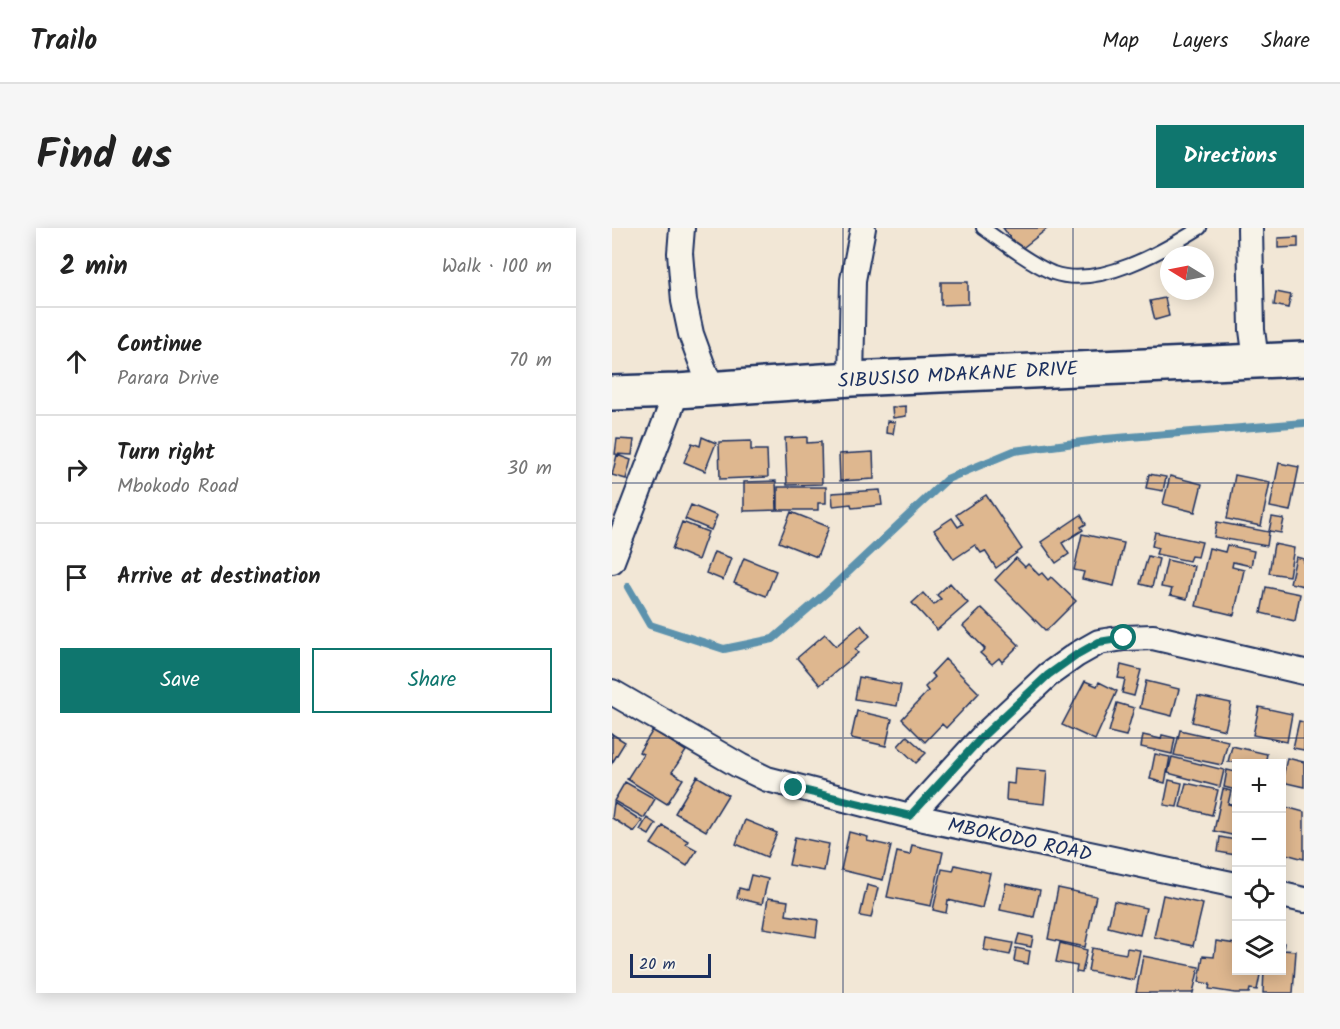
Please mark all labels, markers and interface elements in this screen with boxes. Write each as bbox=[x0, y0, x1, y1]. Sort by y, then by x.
text: Trailo bbox=[30, 19, 97, 64]
text: Map bbox=[1102, 25, 1139, 58]
text: Layers bbox=[1172, 25, 1228, 58]
text: Share bbox=[1261, 25, 1310, 58]
text: Find us bbox=[36, 123, 172, 190]
button: Directions bbox=[1156, 125, 1304, 188]
text: 2 min bbox=[60, 246, 128, 288]
north arrow bbox=[1160, 246, 1214, 300]
text: Walk · 100 m bbox=[442, 251, 552, 283]
text: Continue bbox=[117, 328, 202, 363]
icon: ahead bbox=[60, 345, 93, 378]
text: 70 m bbox=[509, 345, 552, 377]
street label: SIBUSISO MDAKANE DRIVE bbox=[837, 354, 1080, 398]
text: Parara Drive bbox=[117, 363, 219, 395]
text: Turn right bbox=[117, 436, 215, 471]
icon: right bbox=[60, 453, 93, 486]
text: 30 m bbox=[507, 453, 552, 485]
text: Mbokodo Road bbox=[117, 471, 238, 503]
text: Arrive at destination bbox=[117, 560, 320, 595]
icon: arrive bbox=[60, 561, 93, 594]
route start bbox=[1110, 624, 1136, 650]
button: Save bbox=[60, 648, 300, 713]
button: Share bbox=[312, 648, 552, 713]
map controls bbox=[1232, 759, 1286, 975]
button: + bbox=[1232, 759, 1286, 813]
route end bbox=[780, 774, 806, 800]
street label: MBOKODO ROAD bbox=[944, 810, 1095, 872]
button: − bbox=[1232, 813, 1286, 867]
button: locate bbox=[1232, 867, 1286, 921]
button: layers bbox=[1232, 921, 1286, 975]
scale bar bbox=[630, 951, 711, 978]
text: 20 m bbox=[639, 952, 675, 977]

